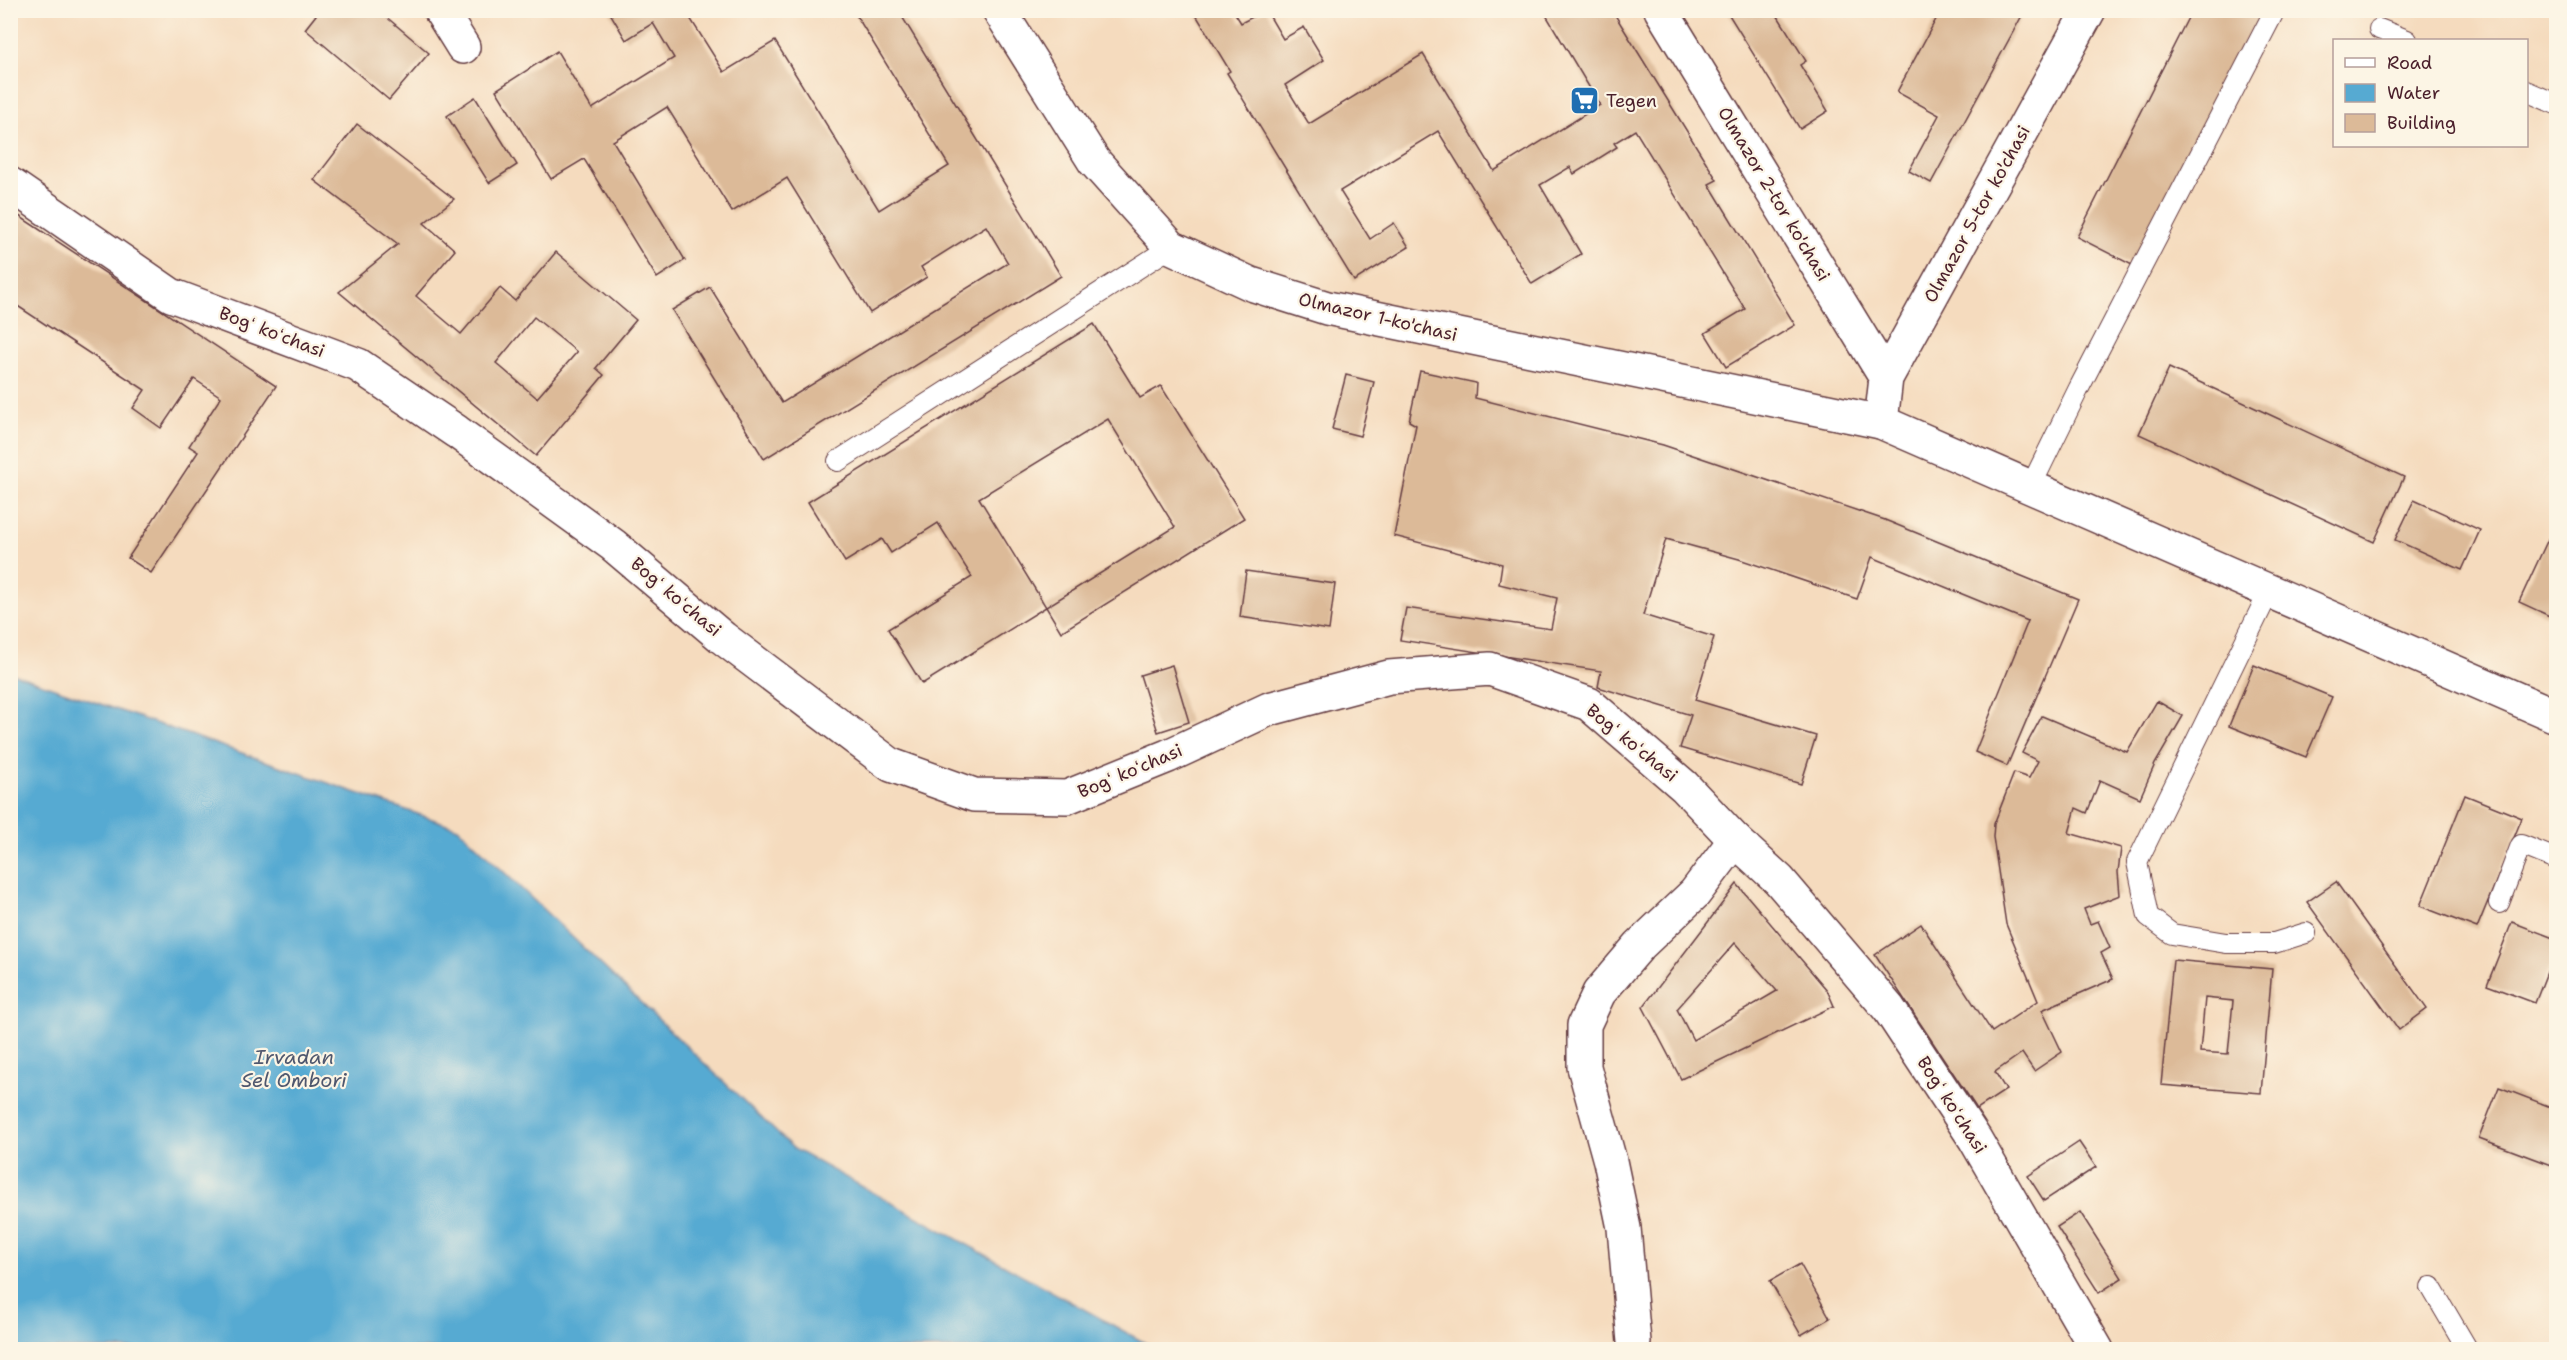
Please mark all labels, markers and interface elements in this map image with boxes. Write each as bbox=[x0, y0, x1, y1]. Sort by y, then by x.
legend bbox=[2333, 39, 2528, 147]
text: Road bbox=[2387, 51, 2432, 75]
text: Water bbox=[2387, 81, 2440, 105]
supermarket icon: Tegen bbox=[1569, 85, 1601, 117]
place label: Tegen bbox=[1606, 89, 1657, 113]
street label: Olmazor 2-tor ko'chasi bbox=[1712, 102, 1836, 286]
text: Building bbox=[2387, 111, 2456, 135]
street label: Olmazor 5-tor ko'chasi bbox=[1918, 121, 2036, 307]
street label: Olmazor 1-ko'chasi bbox=[1296, 287, 1460, 347]
street label: Bogʻ koʻchasi bbox=[216, 301, 328, 363]
street label: Bogʻ koʻchasi bbox=[626, 552, 726, 642]
street label: Bogʻ koʻchasi bbox=[1581, 699, 1683, 787]
street label: Bogʻ koʻchasi bbox=[1074, 738, 1186, 804]
water label: Irvadan Sel Ombori bbox=[241, 1044, 347, 1093]
street label: Bogʻ koʻchasi bbox=[1912, 1052, 1992, 1158]

